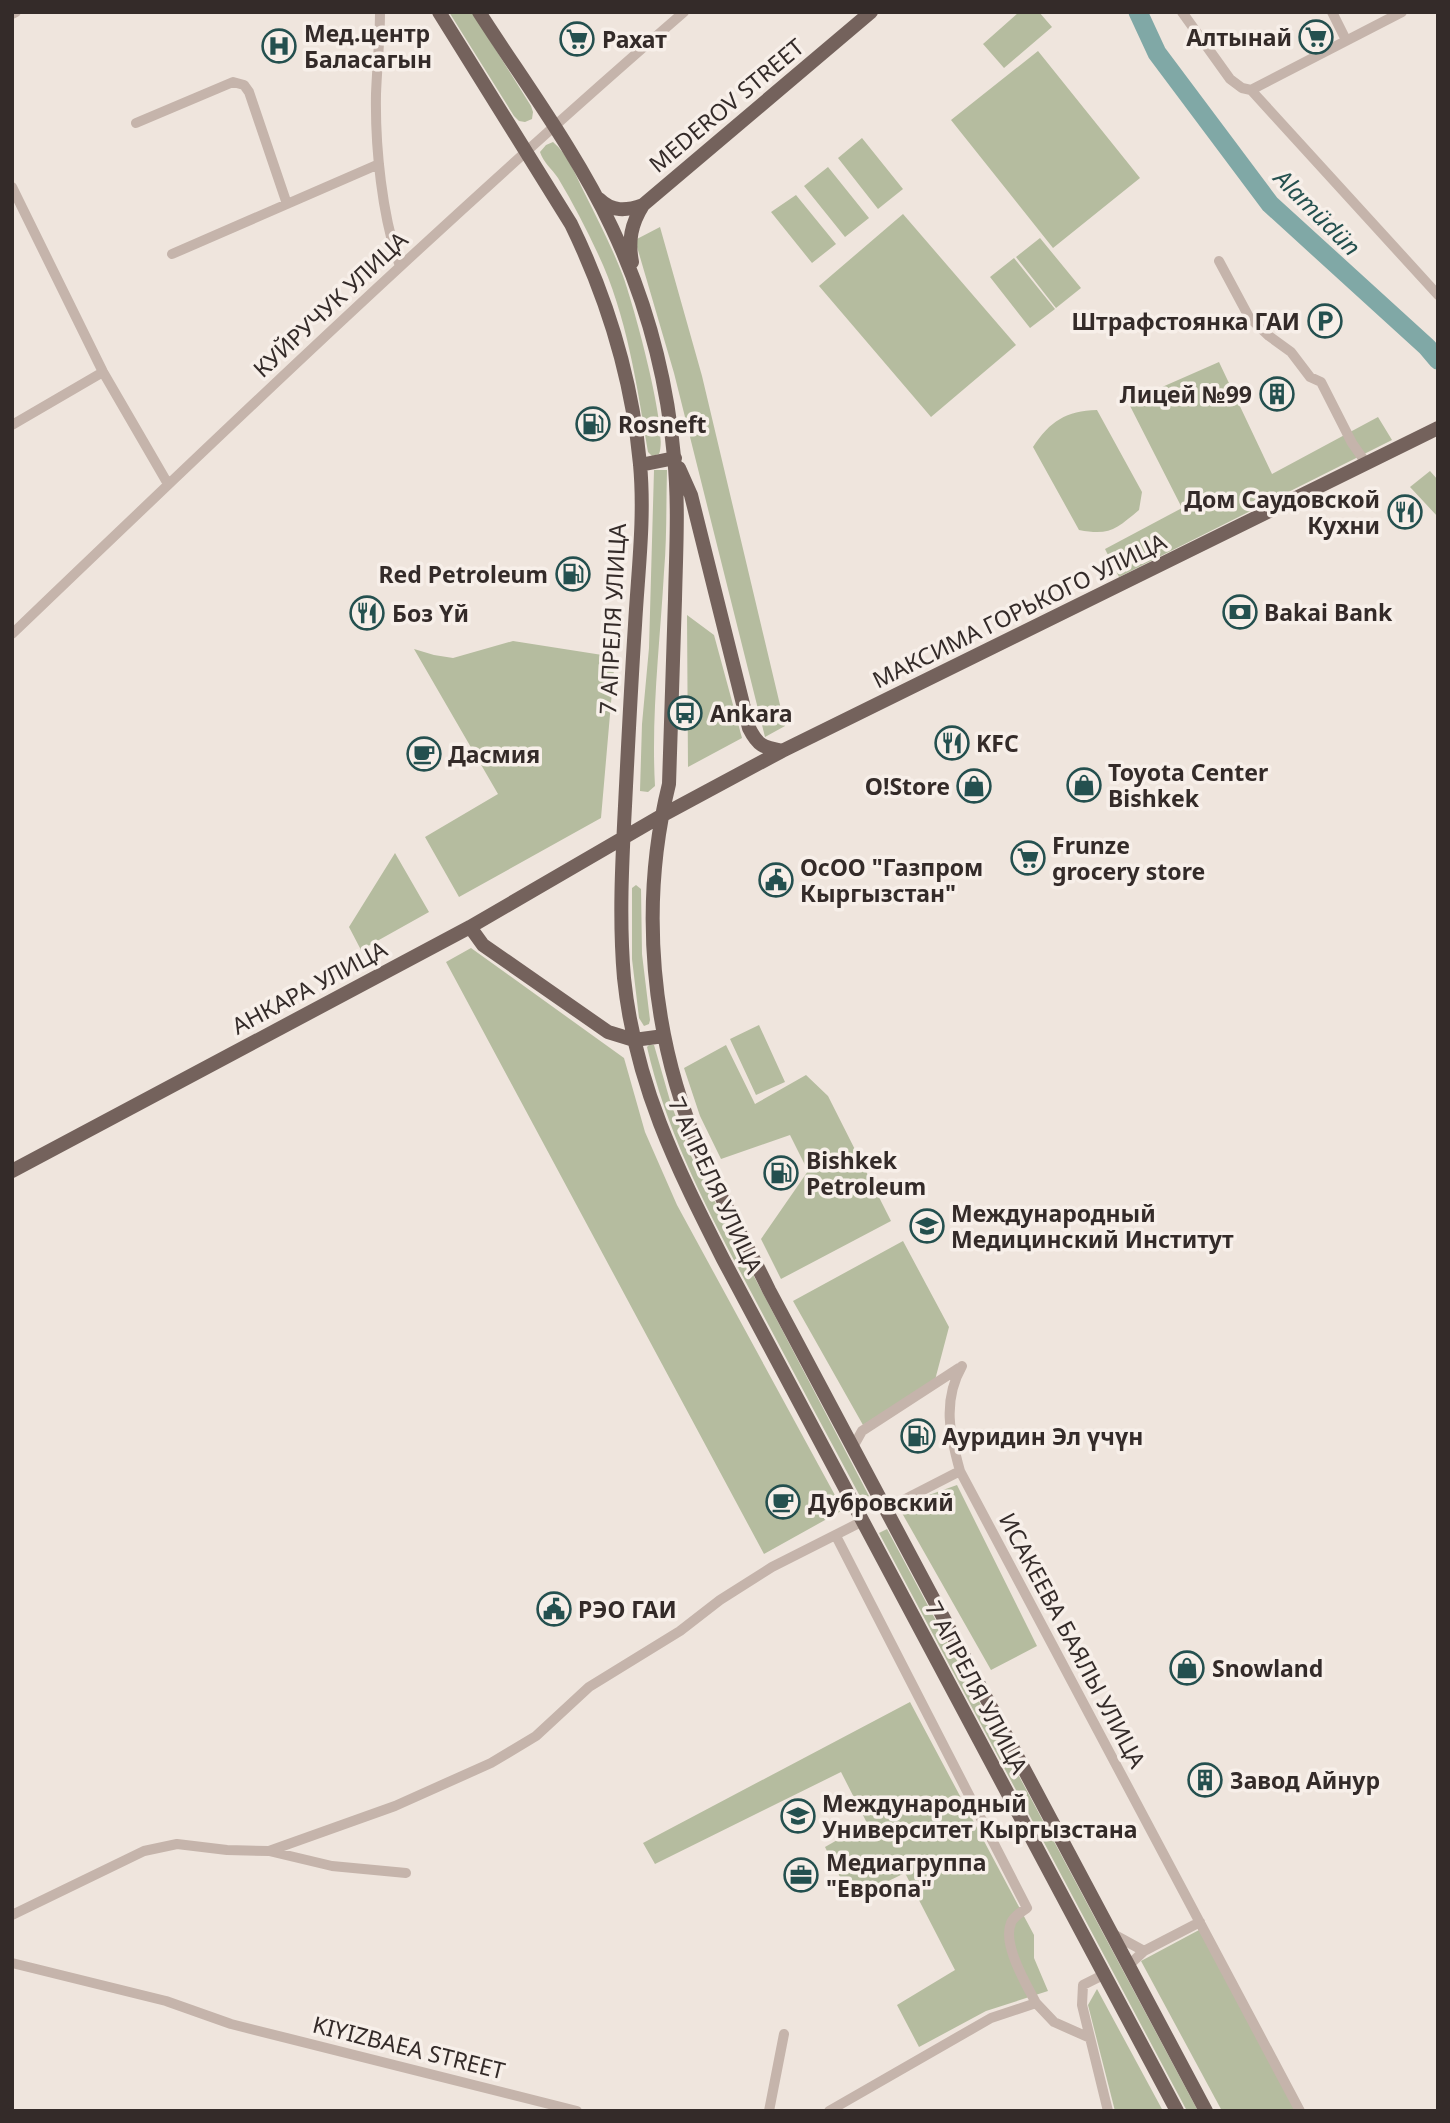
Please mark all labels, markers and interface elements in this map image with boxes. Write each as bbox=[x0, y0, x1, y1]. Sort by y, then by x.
place label: Мед.центр Баласагын bbox=[304, 17, 432, 75]
supermarket icon: Алтынай bbox=[1297, 18, 1335, 56]
supermarket icon: Рахат bbox=[558, 20, 596, 58]
place label: Алтынай bbox=[1186, 21, 1292, 53]
place label: Рахат bbox=[602, 23, 667, 55]
hospital icon: Мед.центр Баласагын bbox=[260, 27, 298, 65]
street label: MEDEROV STREET bbox=[642, 31, 810, 179]
water label: Alamüdün bbox=[1266, 160, 1369, 263]
street label: КУЙРУЧУК УЛИЦА bbox=[246, 224, 415, 384]
parking icon: Штрафстоянка ГАИ bbox=[1306, 302, 1344, 340]
place label: Штрафстоянка ГАИ bbox=[1072, 305, 1300, 337]
building icon: Лицей №99 bbox=[1258, 375, 1296, 413]
place label: Лицей №99 bbox=[1120, 378, 1252, 410]
fuel station icon: Rosneft bbox=[574, 405, 612, 443]
place label: Rosneft bbox=[618, 408, 707, 440]
place label: Дом Саудовской Кухни bbox=[1184, 483, 1380, 541]
restaurant icon: Дом Саудовской Кухни bbox=[1386, 493, 1424, 531]
street label: 7 АПРЕЛЯ УЛИЦА bbox=[591, 522, 633, 715]
street label: МАКСИМА ГОРЬКОГО УЛИЦА bbox=[867, 525, 1171, 695]
fuel station icon: Red Petroleum bbox=[554, 555, 592, 593]
place label: Red Petroleum bbox=[379, 558, 548, 590]
bank icon: Bakai Bank bbox=[1221, 593, 1259, 631]
restaurant icon: Боз Үй bbox=[348, 594, 386, 632]
place label: Bakai Bank bbox=[1264, 596, 1393, 628]
place label: Боз Үй bbox=[392, 597, 469, 629]
bus stop icon: Ankara bbox=[666, 694, 704, 732]
place label: Ankara bbox=[710, 697, 793, 729]
restaurant icon: KFC bbox=[933, 724, 971, 762]
place label: KFC bbox=[976, 727, 1019, 759]
cafe icon: Дасмия bbox=[405, 735, 443, 773]
place label: Дасмия bbox=[448, 738, 540, 770]
place label: Toyota Center Bishkek bbox=[1108, 756, 1268, 814]
shop icon: Toyota Center Bishkek bbox=[1065, 766, 1103, 804]
shop icon: O!Store bbox=[955, 767, 993, 805]
place label: O!Store bbox=[865, 770, 950, 802]
place label: Frunze grocery store bbox=[1052, 829, 1205, 887]
supermarket icon: Frunze grocery store bbox=[1009, 839, 1047, 877]
place label: ОсОО "Газпром Кыргызстан" bbox=[800, 851, 983, 909]
public building icon: ОсОО "Газпром Кыргызстан" bbox=[757, 861, 795, 899]
street label: АНКАРА УЛИЦА bbox=[226, 932, 392, 1041]
street label: 7 АПРЕЛЯ УЛИЦА bbox=[661, 1092, 771, 1279]
place label: Bishkek Petroleum bbox=[806, 1144, 926, 1202]
fuel station icon: Bishkek Petroleum bbox=[762, 1154, 800, 1192]
place label: Международный Медицинский Институт bbox=[951, 1197, 1234, 1255]
school or university icon: Международный Медицинский Институт bbox=[908, 1207, 946, 1245]
fuel station icon: Ауридин Эл үчүн bbox=[899, 1417, 937, 1455]
place label: Ауридин Эл үчүн bbox=[942, 1420, 1143, 1452]
cafe icon: Дубровский bbox=[764, 1483, 802, 1521]
place label: Дубровский bbox=[808, 1486, 954, 1518]
street label: ИСАКЕЕВА БАЯЛЫ УЛИЦА bbox=[992, 1507, 1154, 1773]
public building icon: РЭО ГАИ bbox=[535, 1590, 573, 1628]
place label: РЭО ГАИ bbox=[578, 1593, 677, 1625]
street label: 7 АПРЕЛЯ УЛИЦА bbox=[918, 1595, 1036, 1779]
shop icon: Snowland bbox=[1168, 1649, 1206, 1687]
place label: Snowland bbox=[1212, 1652, 1323, 1684]
building icon: Завод Айнур bbox=[1186, 1761, 1224, 1799]
place label: Завод Айнур bbox=[1230, 1764, 1380, 1796]
place label: Международный Университет Кыргызстана bbox=[822, 1787, 1137, 1845]
school or university icon: Международный Университет Кыргызстана bbox=[779, 1797, 817, 1835]
place label: Медиагруппа "Европа" bbox=[826, 1846, 986, 1904]
office icon: Медиагруппа "Европа" bbox=[782, 1856, 820, 1894]
street label: KIYIZBAEA STREET bbox=[309, 2008, 509, 2086]

